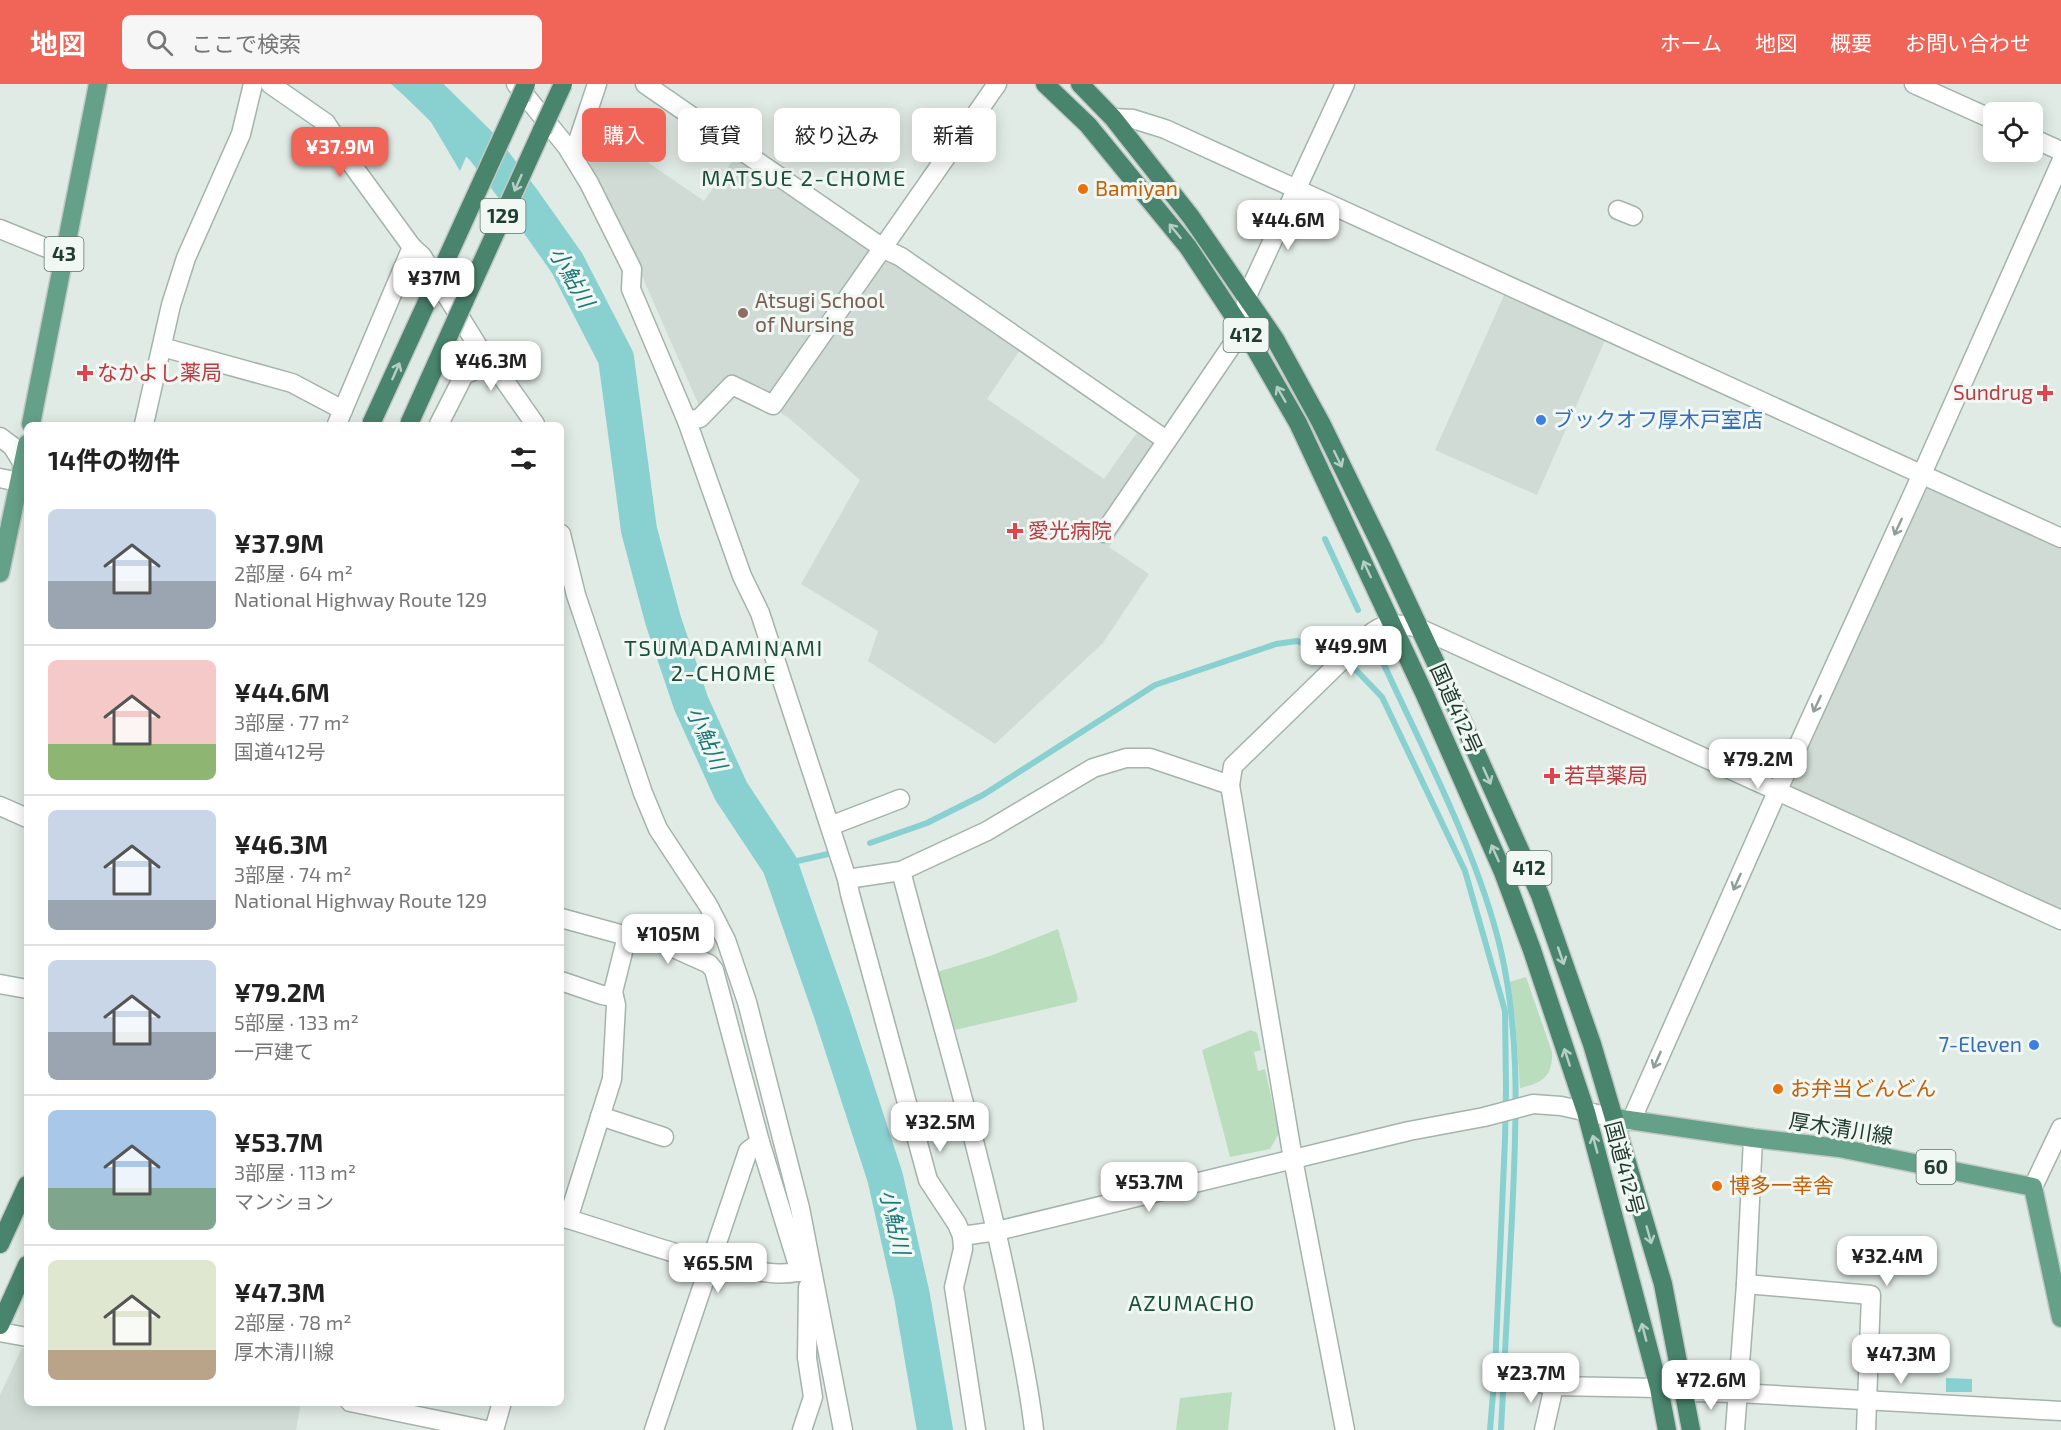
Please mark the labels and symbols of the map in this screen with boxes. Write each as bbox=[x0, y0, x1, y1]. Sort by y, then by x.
pin: ¥37.9M bbox=[291, 127, 389, 178]
district label: MATSUE 2-CHOME bbox=[701, 164, 907, 190]
one-way arrow bbox=[512, 174, 523, 192]
place label: Bamiyan bbox=[1095, 175, 1178, 200]
marker: Bamiyan bbox=[1076, 182, 1090, 196]
road number: 129 bbox=[480, 199, 526, 233]
pin: ¥44.6M bbox=[1239, 200, 1337, 251]
one-way arrow bbox=[1168, 223, 1181, 239]
road number: 43 bbox=[44, 237, 84, 271]
water label: 小鮎川 bbox=[545, 241, 602, 313]
pin: ¥37M bbox=[398, 258, 470, 309]
place label: Atsugi School of Nursing bbox=[755, 287, 885, 336]
marker: Atsugi School of Nursing bbox=[736, 306, 750, 320]
road number: 412 bbox=[1224, 318, 1268, 352]
pin: ¥46.3M bbox=[442, 341, 540, 392]
place label: なかよし薬局 bbox=[97, 359, 222, 384]
one-way arrow bbox=[390, 363, 402, 381]
marker: なかよし薬局 bbox=[78, 366, 92, 380]
place label: Sundrug bbox=[1953, 379, 2033, 404]
one-way arrow bbox=[1275, 386, 1287, 403]
marker: Sundrug bbox=[2038, 386, 2052, 400]
place label: ブックオフ厚木戸室店 bbox=[1553, 406, 1763, 431]
marker: ブックオフ厚木戸室店 bbox=[1534, 413, 1548, 427]
one-way arrow bbox=[1333, 450, 1345, 468]
place label: 愛光病院 bbox=[1028, 517, 1112, 542]
one-way arrow bbox=[1892, 517, 1903, 535]
marker: 愛光病院 bbox=[1006, 522, 1024, 540]
one-way arrow bbox=[1360, 561, 1372, 579]
pin: ¥49.9M bbox=[1302, 626, 1400, 677]
district label: TSUMADAMINAMI 2-CHOME bbox=[624, 634, 824, 685]
street label: 国道412号 bbox=[1426, 659, 1488, 757]
one-way arrow bbox=[1811, 695, 1822, 713]
water label: 小鮎川 bbox=[683, 702, 734, 775]
pin: ¥79.2M bbox=[1709, 739, 1807, 790]
place label: 若草薬局 bbox=[1564, 762, 1648, 787]
one-way arrow bbox=[1482, 767, 1493, 785]
marker: 若草薬局 bbox=[1545, 769, 1559, 783]
one-way arrow bbox=[1489, 844, 1500, 863]
road number: 412 bbox=[1506, 851, 1552, 885]
one-way arrow bbox=[1730, 872, 1742, 890]
pin: ¥105M bbox=[626, 914, 710, 965]
one-way arrow bbox=[1557, 946, 1568, 965]
place label: 7-Eleven bbox=[1939, 1031, 2022, 1056]
marker: 7-Eleven bbox=[2027, 1038, 2041, 1052]
one-way arrow bbox=[1560, 1048, 1571, 1067]
one-way arrow bbox=[1651, 1050, 1662, 1068]
place label: お弁当どんどん bbox=[1790, 1075, 1936, 1100]
marker: お弁当どんどん bbox=[1771, 1082, 1785, 1096]
pin: ¥32.5M bbox=[891, 1102, 989, 1153]
street label: 厚木清川線 bbox=[1787, 1107, 1895, 1148]
street label: 国道412号 bbox=[1601, 1118, 1650, 1217]
one-way arrow bbox=[1588, 1135, 1600, 1154]
road number: 60 bbox=[1916, 1150, 1956, 1184]
pin: ¥53.7M bbox=[1100, 1162, 1198, 1213]
place label: 博多一幸舎 bbox=[1729, 1172, 1834, 1197]
marker: 博多一幸舎 bbox=[1710, 1179, 1724, 1193]
water label: 小鮎川 bbox=[876, 1187, 917, 1259]
one-way arrow bbox=[1644, 1225, 1655, 1244]
pin: ¥32.4M bbox=[1838, 1236, 1936, 1287]
pin: ¥65.5M bbox=[669, 1243, 767, 1294]
district label: AZUMACHO bbox=[1128, 1289, 1256, 1315]
one-way arrow bbox=[1638, 1323, 1650, 1342]
pin: ¥47.3M bbox=[1852, 1334, 1950, 1385]
pin: ¥23.7M bbox=[1482, 1353, 1580, 1404]
pin: ¥72.6M bbox=[1662, 1360, 1760, 1411]

